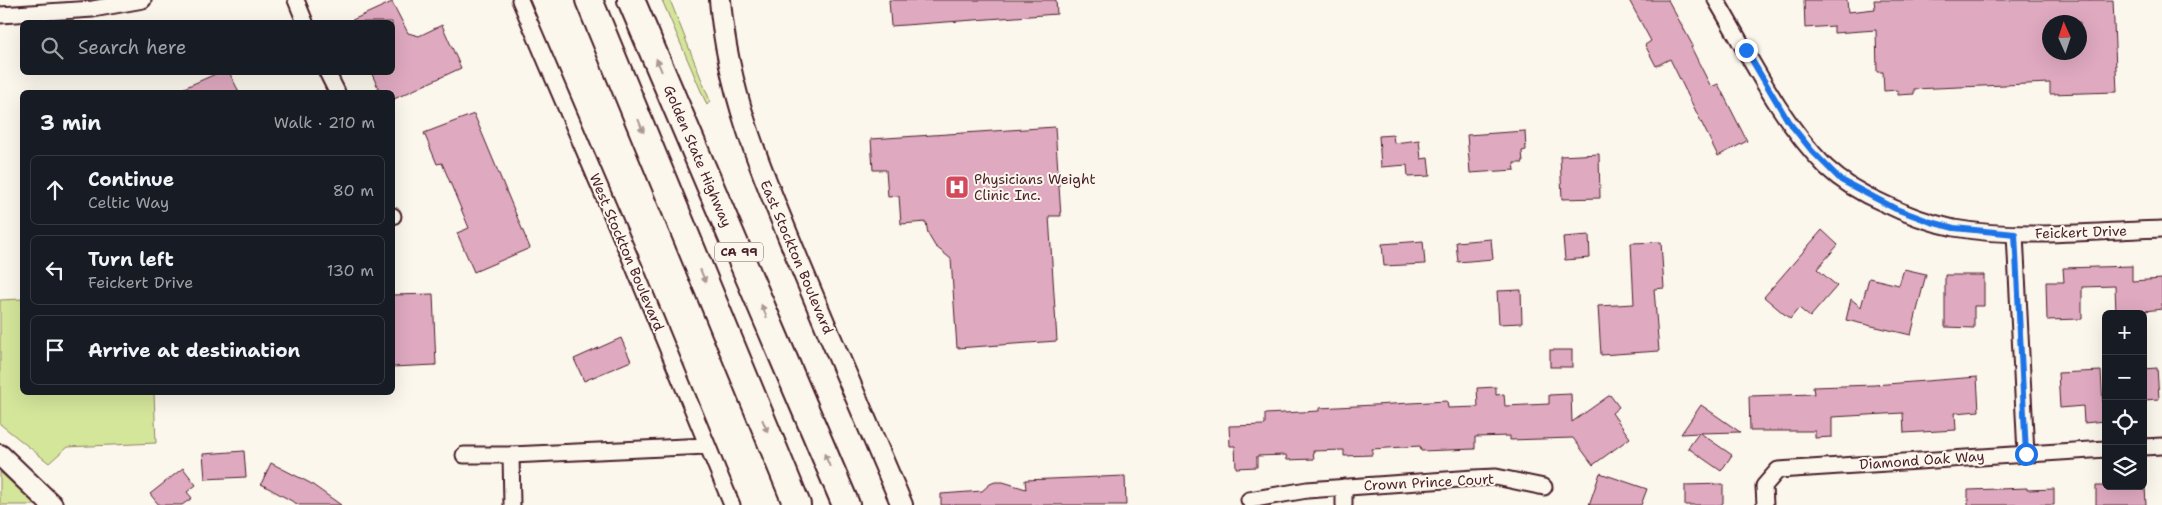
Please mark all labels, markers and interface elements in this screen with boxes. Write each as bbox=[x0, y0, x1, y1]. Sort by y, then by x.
north arrow bbox=[2042, 15, 2087, 60]
search box bbox=[20, 20, 395, 75]
icon: search bbox=[38, 34, 66, 62]
text: Search here bbox=[78, 35, 187, 60]
route end bbox=[1735, 39, 1758, 62]
one-way arrow bbox=[654, 58, 662, 72]
street label: Golden State Highway bbox=[660, 82, 736, 230]
text: 3 min bbox=[40, 109, 101, 137]
text: Walk · 210 m bbox=[274, 112, 375, 133]
one-way arrow bbox=[637, 119, 645, 133]
text: Continue bbox=[88, 167, 174, 192]
place label: Physicians Weight Clinic Inc. bbox=[974, 170, 1096, 204]
street label: West Stockton Boulevard bbox=[586, 171, 668, 334]
hospital icon: Physicians Weight Clinic Inc. bbox=[944, 174, 970, 200]
icon: ahead bbox=[41, 176, 69, 204]
street label: East Stockton Boulevard bbox=[756, 177, 838, 337]
text: 80 m bbox=[333, 180, 374, 201]
text: Celtic Way bbox=[88, 192, 169, 213]
street label: Feickert Drive bbox=[2035, 221, 2127, 243]
road number: CA 99 bbox=[715, 242, 763, 262]
text: Turn left bbox=[88, 247, 174, 272]
icon: left bbox=[41, 256, 69, 284]
text: 130 m bbox=[327, 260, 374, 281]
one-way arrow bbox=[699, 269, 707, 283]
text: Feickert Drive bbox=[88, 272, 193, 293]
one-way arrow bbox=[759, 304, 767, 318]
map controls bbox=[2102, 310, 2147, 490]
button: + bbox=[2102, 310, 2147, 355]
icon: arrive bbox=[41, 336, 69, 364]
text: Arrive at destination bbox=[88, 338, 300, 363]
button: − bbox=[2102, 355, 2147, 400]
button: locate bbox=[2102, 400, 2147, 445]
one-way arrow bbox=[761, 419, 769, 434]
route start bbox=[2015, 443, 2038, 466]
button: layers bbox=[2102, 445, 2147, 490]
street label: Diamond Oak Way bbox=[1859, 447, 1985, 473]
one-way arrow bbox=[823, 453, 831, 467]
street label: Crown Prince Court bbox=[1363, 470, 1495, 494]

